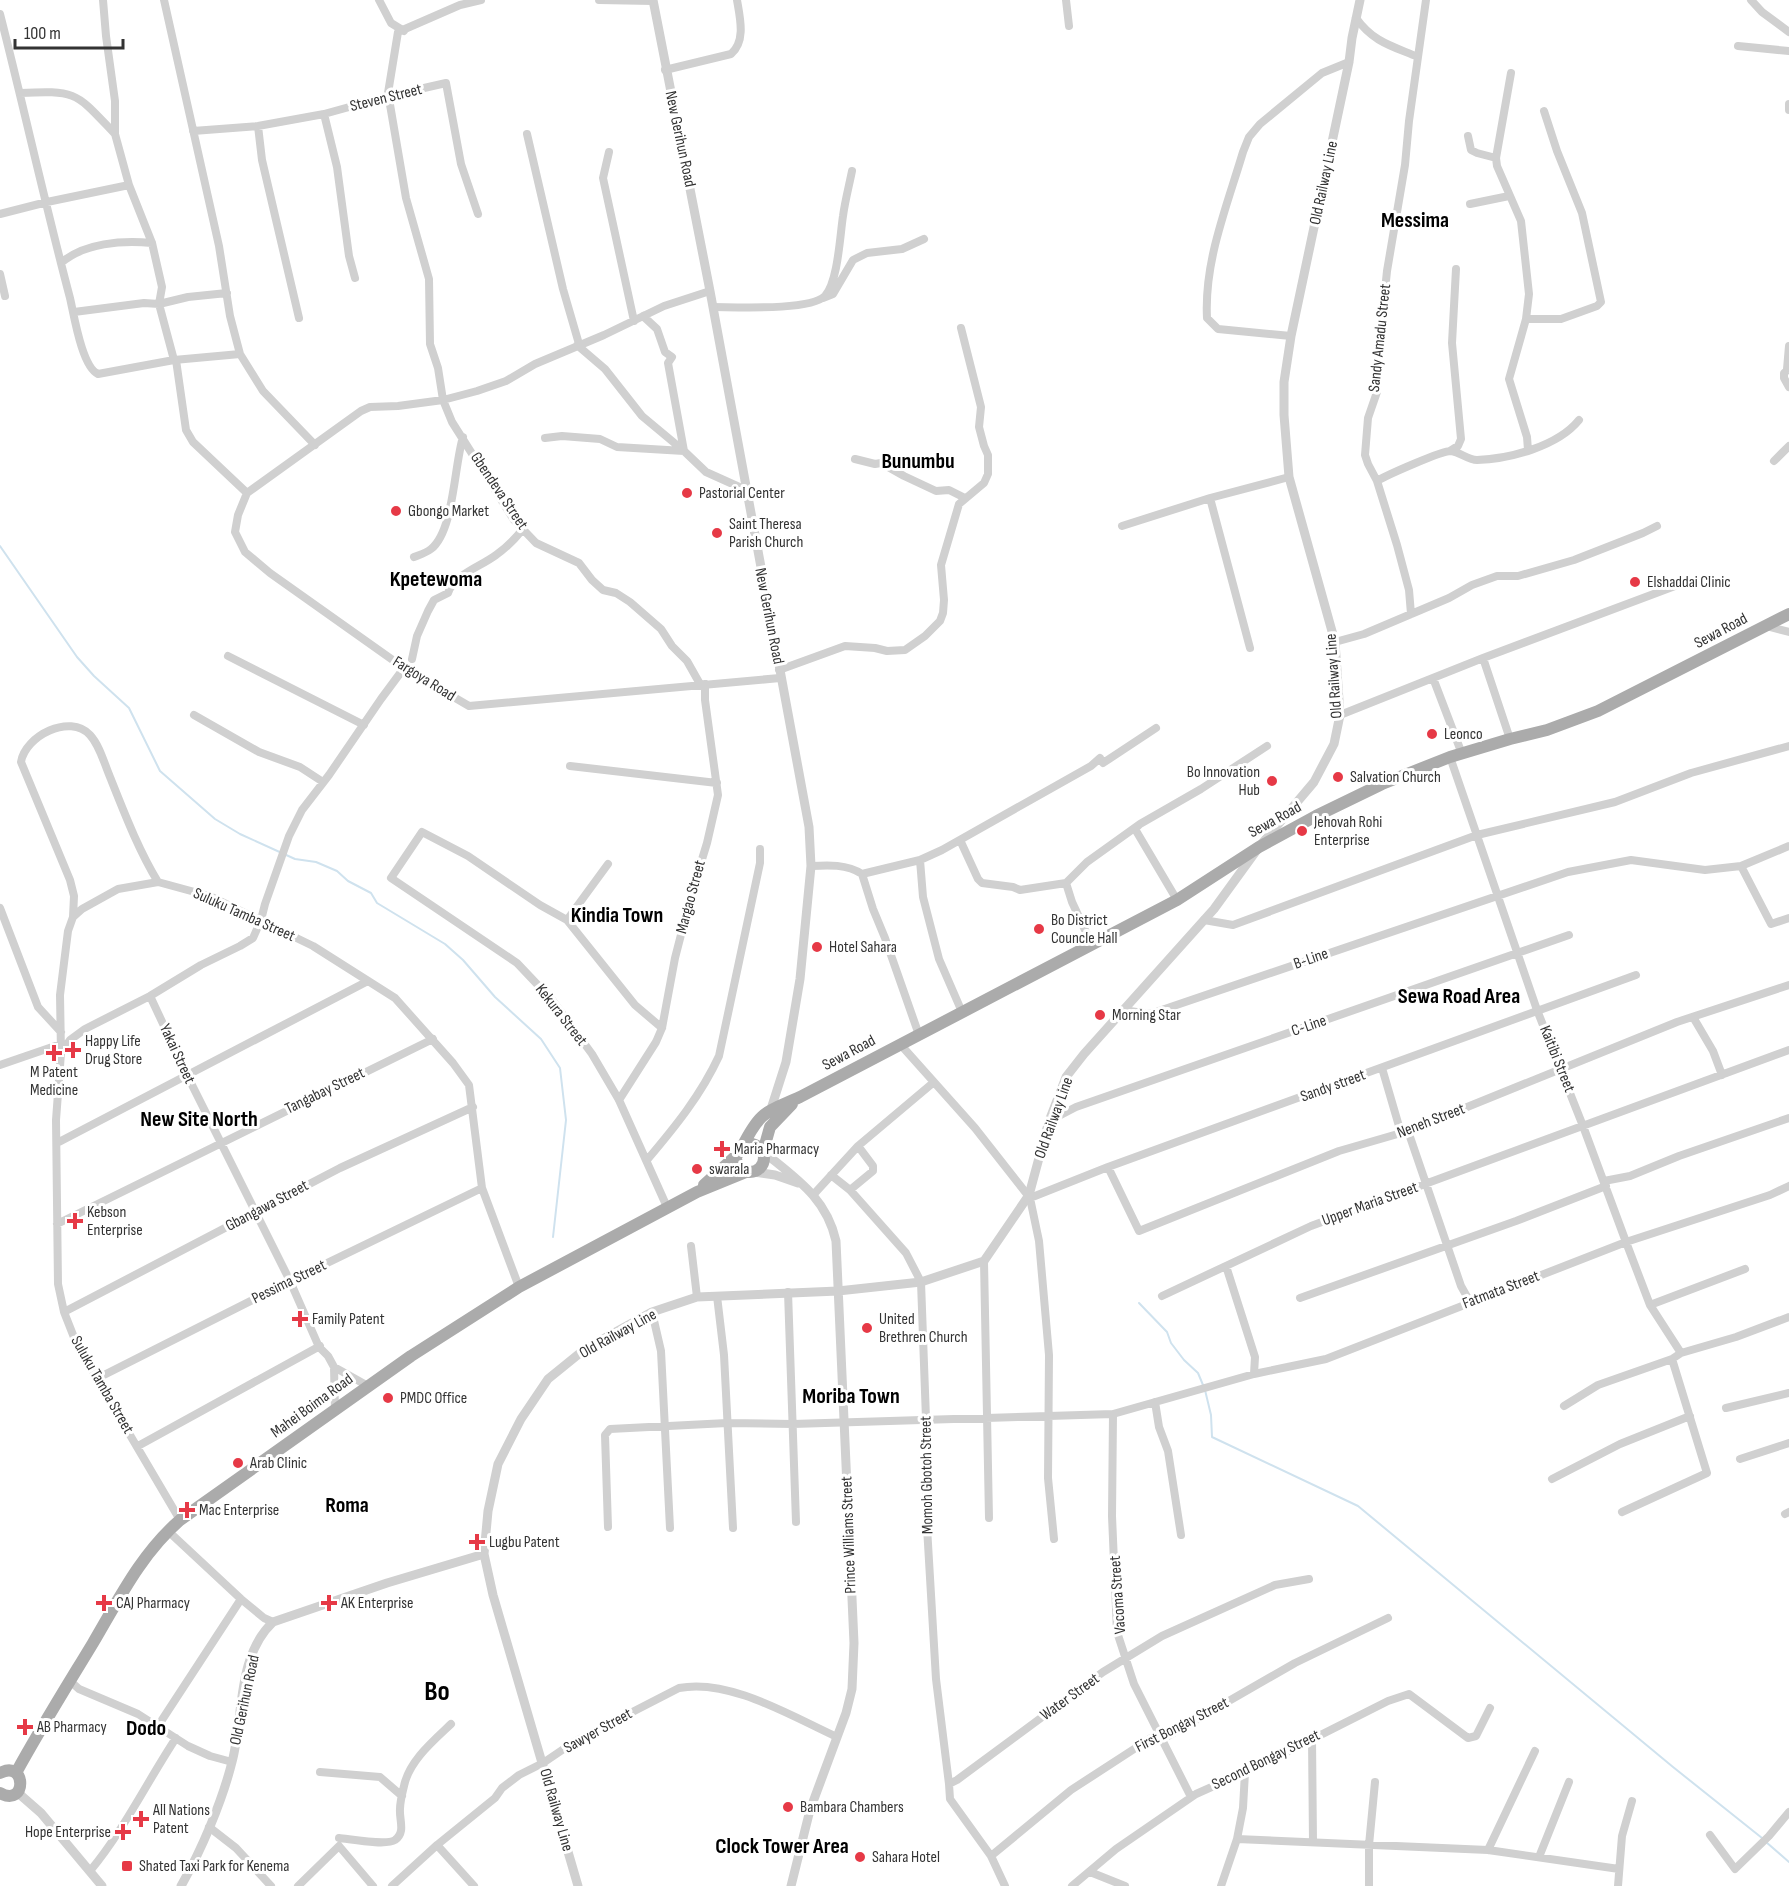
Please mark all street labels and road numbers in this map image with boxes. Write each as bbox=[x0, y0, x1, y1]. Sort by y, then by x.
street label: Steven Street bbox=[348, 80, 424, 116]
street label: New Gerihun Road bbox=[661, 89, 699, 189]
street label: Old Railway Line bbox=[1306, 139, 1342, 227]
street label: Sandy Amadu Street bbox=[1365, 283, 1395, 393]
street label: Gbendeva Street bbox=[466, 449, 532, 533]
street label: New Gerihun Road bbox=[750, 566, 788, 666]
street label: Sewa Road bbox=[1691, 609, 1751, 653]
street label: Old Railway Line bbox=[1322, 633, 1346, 719]
street label: Fargoya Road bbox=[389, 652, 459, 706]
street label: Sewa Road bbox=[1245, 798, 1305, 842]
street label: Margao Street bbox=[672, 858, 710, 936]
street label: Suluku Tamba Street bbox=[190, 884, 298, 946]
street label: B-Line bbox=[1291, 944, 1331, 974]
street label: Kekura Street bbox=[531, 980, 591, 1050]
street label: C-Line bbox=[1289, 1011, 1329, 1041]
street label: Yakai Street bbox=[155, 1021, 199, 1087]
street label: Kaitibi Street bbox=[1535, 1023, 1579, 1095]
street label: Sewa Road bbox=[819, 1031, 879, 1075]
street label: Tangabay Street bbox=[282, 1064, 368, 1118]
street label: Sandy street bbox=[1298, 1065, 1368, 1107]
street label: Old Railway Line bbox=[1031, 1075, 1077, 1161]
street label: Neneh Street bbox=[1394, 1099, 1468, 1143]
street label: Gbangawa Street bbox=[222, 1176, 312, 1236]
street label: Upper Maria Street bbox=[1320, 1178, 1421, 1230]
street label: Pessima Street bbox=[249, 1256, 329, 1308]
street label: Fatmata Street bbox=[1460, 1267, 1542, 1313]
street label: Old Railway Line bbox=[576, 1305, 660, 1363]
street label: Suluku Tamba Street bbox=[66, 1333, 138, 1437]
street label: Mahei Boima Road bbox=[267, 1370, 357, 1442]
street label: Momoh Gbotoh Street bbox=[916, 1416, 938, 1534]
street label: Prince Williams Street bbox=[837, 1476, 861, 1594]
street label: Vacoma Street bbox=[1106, 1555, 1130, 1635]
street label: Old Gerihun Road bbox=[226, 1653, 264, 1747]
street label: Water Street bbox=[1037, 1669, 1103, 1725]
street label: First Bongay Street bbox=[1132, 1693, 1232, 1757]
street label: Sawyer Street bbox=[560, 1704, 636, 1758]
street label: Second Bongay Street bbox=[1209, 1726, 1323, 1794]
street label: Old Railway Line bbox=[535, 1766, 577, 1854]

